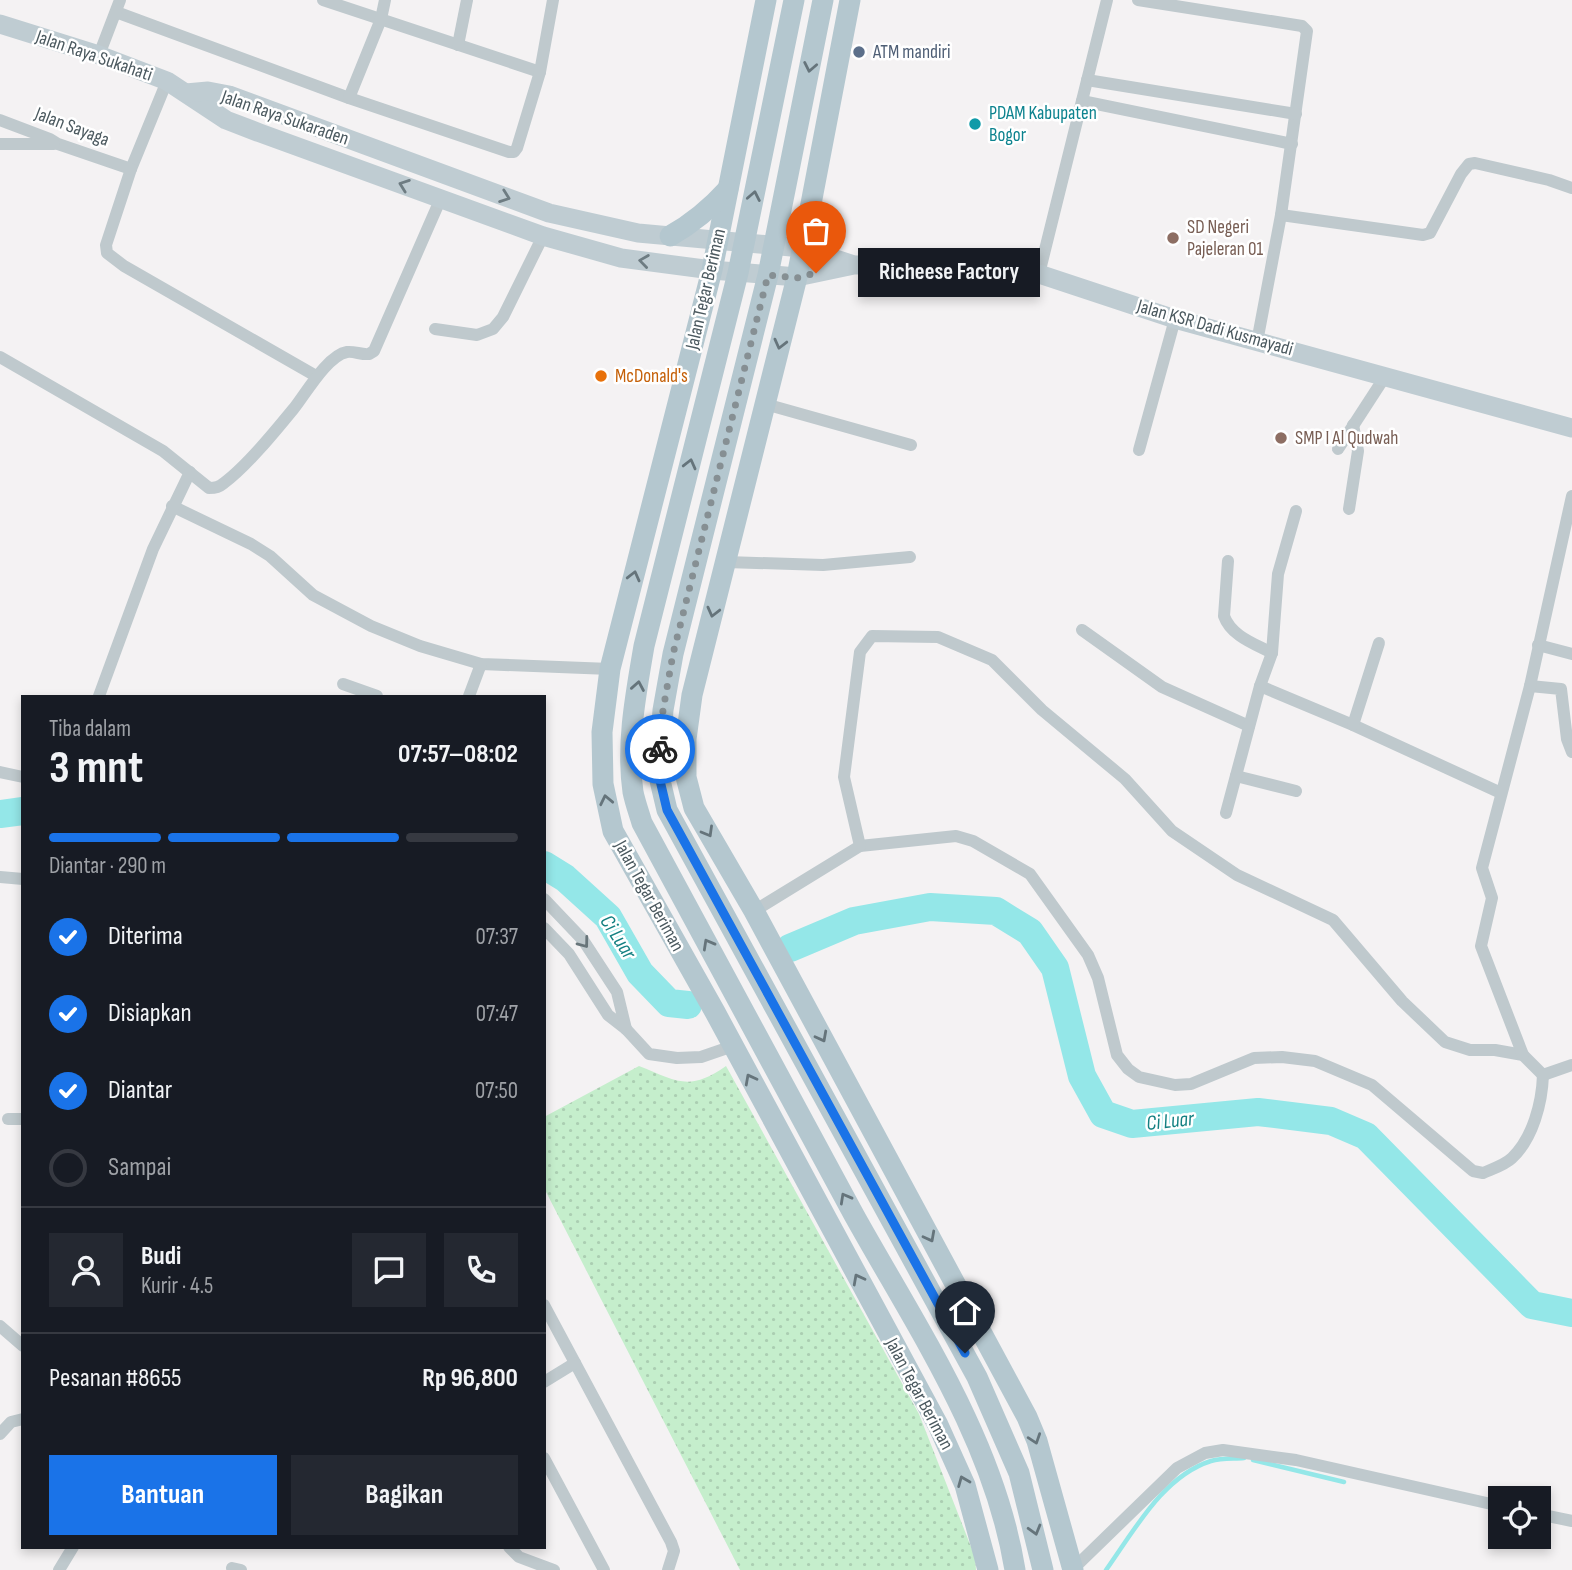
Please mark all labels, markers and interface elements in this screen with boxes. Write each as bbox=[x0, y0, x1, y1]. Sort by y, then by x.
street label: Jalan Raya Sukahati bbox=[32, 25, 155, 87]
place label: ATM mandiri bbox=[872, 41, 950, 64]
marker: ATM mandiri bbox=[851, 44, 867, 60]
one-way arrow bbox=[803, 61, 818, 73]
street label: Jalan Raya Sukaraden bbox=[217, 85, 352, 151]
street label: Jalan Sayaga bbox=[31, 102, 112, 152]
place label: PDAM Kabupaten Bogor bbox=[989, 102, 1097, 147]
marker: PDAM Kabupaten Bogor bbox=[967, 116, 983, 132]
one-way arrow bbox=[399, 179, 411, 193]
one-way arrow bbox=[499, 189, 511, 203]
one-way arrow bbox=[746, 190, 761, 202]
pin bbox=[786, 201, 846, 273]
icon: bag bbox=[797, 212, 835, 250]
place label: SD Negeri Pajeleran 01 bbox=[1187, 216, 1263, 261]
street label: Jalan Tegar Beriman bbox=[681, 226, 731, 353]
marker: SD Negeri Pajeleran 01 bbox=[1165, 230, 1181, 246]
callout: Richeese Factory bbox=[858, 248, 1040, 298]
one-way arrow bbox=[638, 254, 650, 269]
text: Richeese Factory bbox=[879, 258, 1019, 286]
street label: Jalan KSR Dadi Kusmayadi bbox=[1133, 294, 1296, 361]
one-way arrow bbox=[774, 338, 788, 350]
place label: McDonald's bbox=[615, 365, 688, 388]
marker: McDonald's bbox=[593, 368, 609, 384]
place label: SMP I Al Qudwah bbox=[1295, 427, 1398, 450]
marker: SMP I Al Qudwah bbox=[1273, 430, 1289, 446]
one-way arrow bbox=[682, 459, 696, 471]
one-way arrow bbox=[626, 571, 640, 583]
one-way arrow bbox=[707, 606, 721, 618]
one-way arrow bbox=[629, 680, 644, 692]
courier bbox=[625, 714, 695, 784]
text: Tiba dalam bbox=[49, 715, 131, 743]
icon: bike bbox=[641, 730, 679, 768]
text: 07:57–08:02 bbox=[398, 739, 518, 770]
text: 3 mnt bbox=[49, 741, 143, 796]
one-way arrow bbox=[600, 794, 615, 806]
one-way arrow bbox=[700, 824, 713, 837]
street label: Jalan Tegar Beriman bbox=[609, 836, 689, 955]
text: Diantar · 290 m bbox=[49, 852, 166, 880]
water label: Ci Luar bbox=[595, 910, 642, 965]
icon: check bbox=[49, 918, 87, 956]
text: Diterima bbox=[108, 921, 183, 952]
text: 07:37 bbox=[476, 923, 518, 951]
one-way arrow bbox=[576, 935, 589, 948]
one-way arrow bbox=[703, 938, 716, 951]
icon: check bbox=[49, 995, 87, 1033]
text: Disiapkan bbox=[108, 998, 192, 1029]
text: 07:47 bbox=[476, 1000, 518, 1028]
one-way arrow bbox=[814, 1030, 827, 1042]
icon: check bbox=[49, 1072, 87, 1110]
one-way arrow bbox=[745, 1073, 759, 1086]
text: Diantar bbox=[108, 1075, 172, 1106]
text: 07:50 bbox=[475, 1077, 518, 1105]
water label: Ci Luar bbox=[1145, 1106, 1196, 1136]
text: Sampai bbox=[108, 1152, 171, 1183]
one-way arrow bbox=[840, 1193, 853, 1205]
one-way arrow bbox=[922, 1230, 935, 1242]
button: person bbox=[49, 1233, 123, 1307]
button: chat bbox=[352, 1233, 426, 1307]
button: phone bbox=[444, 1233, 518, 1307]
text: Budi bbox=[141, 1241, 181, 1272]
text: Kurir · 4.5 bbox=[141, 1272, 213, 1300]
one-way arrow bbox=[853, 1274, 866, 1286]
pin bbox=[935, 1281, 995, 1353]
icon: home bbox=[946, 1292, 984, 1330]
street label: Jalan Tegar Beriman bbox=[879, 1333, 958, 1454]
text: Pesanan #8655 bbox=[49, 1363, 182, 1394]
text: Rp 96,800 bbox=[422, 1363, 518, 1394]
one-way arrow bbox=[1027, 1432, 1041, 1444]
button: Bantuan bbox=[49, 1455, 277, 1535]
button: Bagikan bbox=[291, 1455, 518, 1535]
one-way arrow bbox=[957, 1475, 971, 1487]
map controls bbox=[1488, 1486, 1551, 1549]
button: locate bbox=[1488, 1486, 1551, 1549]
one-way arrow bbox=[1026, 1524, 1041, 1536]

